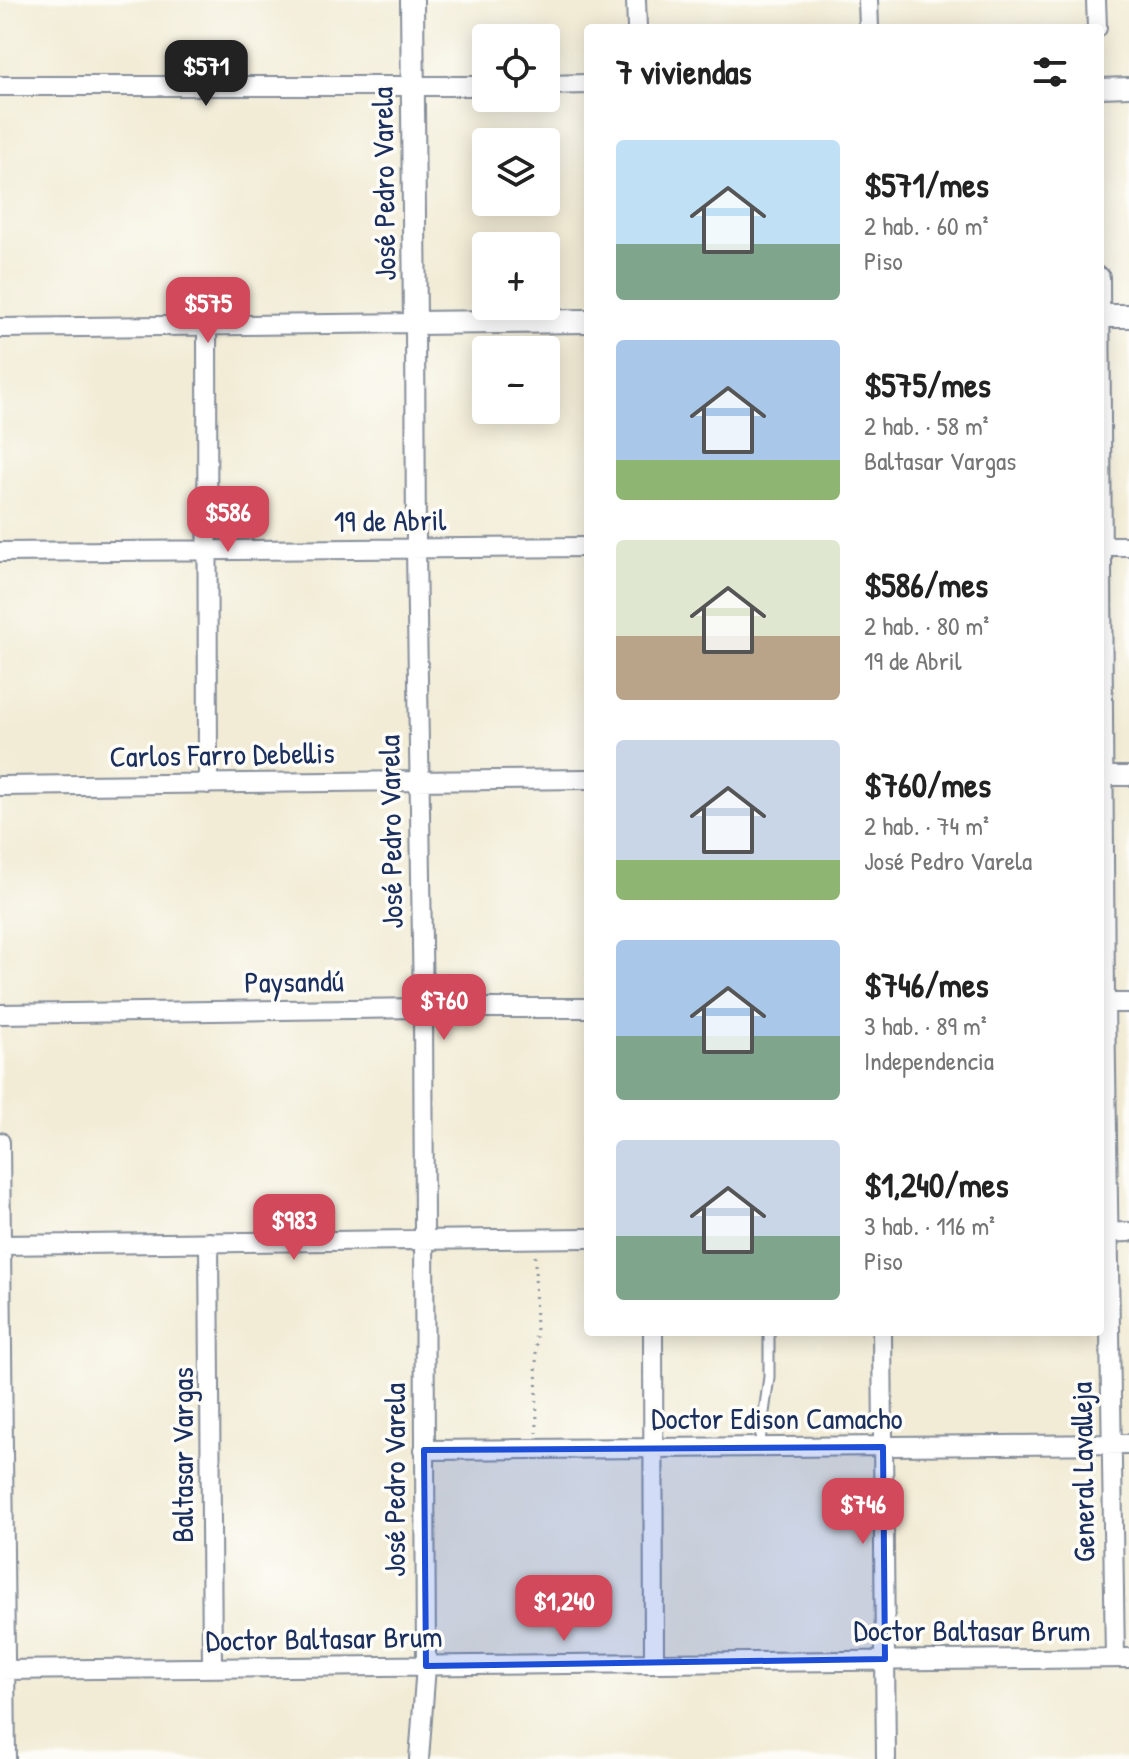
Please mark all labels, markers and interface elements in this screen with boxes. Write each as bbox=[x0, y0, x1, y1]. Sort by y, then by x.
map controls bbox=[472, 24, 560, 424]
button: locate bbox=[472, 24, 560, 112]
pin: $571 bbox=[159, 40, 253, 108]
text: $571 bbox=[183, 48, 229, 83]
text: 7 viviendas bbox=[616, 49, 752, 95]
icon: filters bbox=[1028, 50, 1072, 94]
street label: José Pedro Varela bbox=[361, 86, 405, 281]
button: layers bbox=[472, 128, 560, 216]
text: $571/mes bbox=[864, 162, 989, 208]
icon: home bbox=[680, 172, 776, 268]
text: 2 hab. · 60 m² bbox=[864, 208, 988, 243]
button: + bbox=[472, 232, 560, 320]
text: Piso bbox=[864, 243, 903, 278]
pin: $575 bbox=[161, 277, 255, 345]
text: $575 bbox=[184, 285, 232, 320]
button: − bbox=[472, 336, 560, 424]
text: $575/mes bbox=[864, 362, 991, 408]
icon: home bbox=[680, 372, 776, 468]
text: 2 hab. · 58 m² bbox=[864, 408, 989, 443]
text: Baltasar Vargas bbox=[864, 443, 1016, 478]
pin: $586 bbox=[181, 486, 275, 554]
text: $586 bbox=[205, 494, 251, 529]
street label: 19 de Abril bbox=[333, 499, 447, 541]
text: $586/mes bbox=[864, 562, 988, 608]
icon: home bbox=[680, 572, 776, 668]
text: 2 hab. · 80 m² bbox=[864, 608, 989, 643]
text: 19 de Abril bbox=[864, 643, 962, 678]
street label: Carlos Farro Debellis bbox=[109, 732, 335, 776]
street label: José Pedro Varela bbox=[368, 734, 412, 929]
text: $760/mes bbox=[864, 762, 991, 808]
icon: home bbox=[680, 772, 776, 868]
text: 2 hab. · 74 m² bbox=[864, 808, 989, 843]
text: José Pedro Varela bbox=[864, 843, 1032, 878]
street label: Paysandú bbox=[244, 960, 344, 1002]
text: $746/mes bbox=[864, 962, 989, 1008]
icon: home bbox=[680, 972, 776, 1068]
pin: $760 bbox=[397, 974, 491, 1042]
text: $760 bbox=[420, 982, 468, 1017]
text: 3 hab. · 89 m² bbox=[864, 1008, 987, 1043]
text: Independencia bbox=[864, 1043, 994, 1078]
text: $1,240/mes bbox=[864, 1162, 1008, 1208]
icon: home bbox=[680, 1172, 776, 1268]
pin: $983 bbox=[247, 1194, 341, 1262]
text: $983 bbox=[271, 1202, 317, 1237]
text: 3 hab. · 116 m² bbox=[864, 1208, 995, 1243]
text: Piso bbox=[864, 1243, 903, 1278]
street label: Baltasar Vargas bbox=[162, 1367, 202, 1543]
street label: General Lavalleja bbox=[1060, 1381, 1104, 1563]
street label: José Pedro Varela bbox=[374, 1383, 414, 1577]
street label: Doctor Edison Camacho bbox=[651, 1398, 903, 1438]
pin: $746 bbox=[816, 1478, 910, 1546]
text: $746 bbox=[840, 1486, 886, 1521]
pin: $1,240 bbox=[499, 1575, 629, 1643]
text: $1,240 bbox=[533, 1583, 595, 1618]
street label: Doctor Baltasar Brum bbox=[854, 1610, 1090, 1650]
street label: Doctor Baltasar Brum bbox=[205, 1616, 443, 1660]

